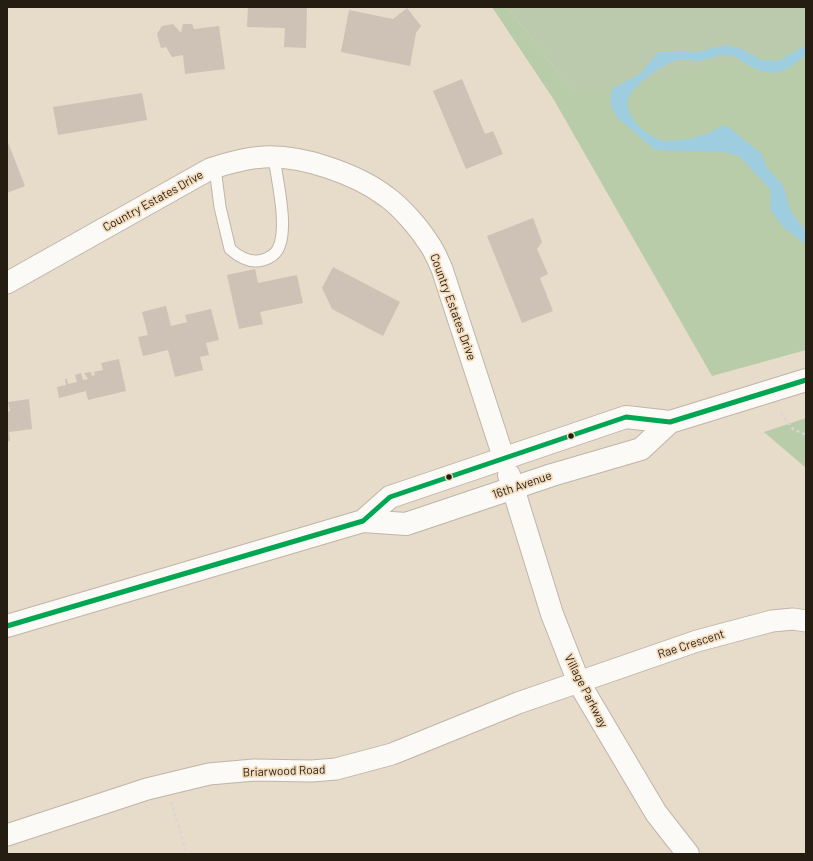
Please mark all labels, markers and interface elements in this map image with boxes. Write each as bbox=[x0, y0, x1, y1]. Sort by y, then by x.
street label: Country Estates Drive bbox=[100, 167, 206, 235]
street label: Country Estates Drive bbox=[427, 252, 479, 362]
unlabelled marker bbox=[566, 431, 576, 441]
street label: 16th Avenue bbox=[490, 468, 554, 502]
unlabelled marker bbox=[444, 472, 454, 482]
street label: Rae Crescent bbox=[656, 626, 726, 662]
street label: Village Parkway bbox=[561, 652, 611, 730]
street label: Briarwood Road bbox=[242, 762, 326, 780]

